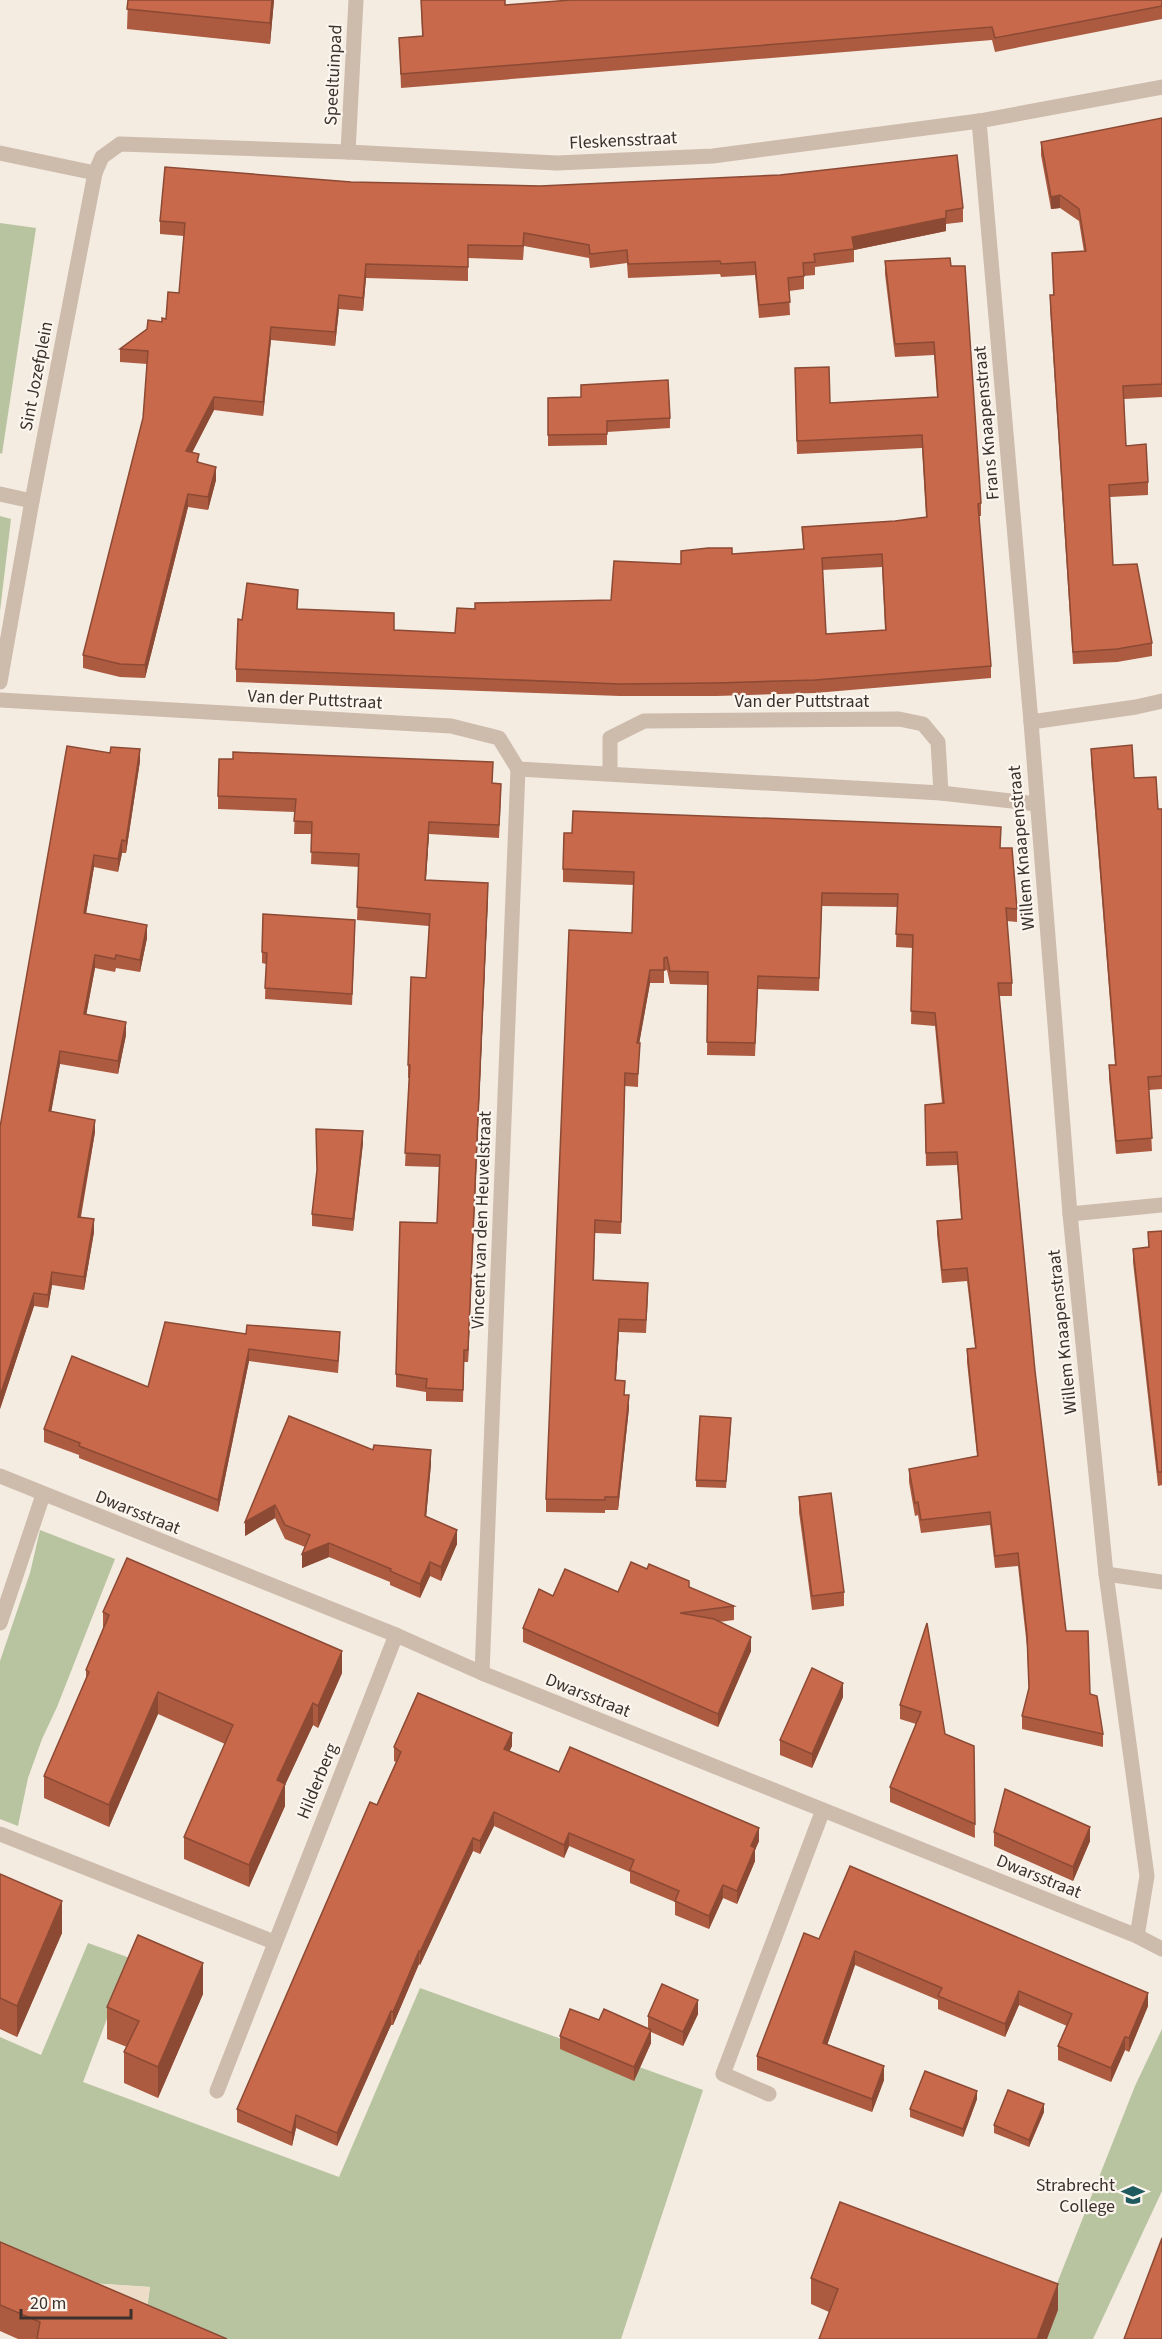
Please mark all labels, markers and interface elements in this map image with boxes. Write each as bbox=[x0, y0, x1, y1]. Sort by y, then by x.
street label: Speeltuinpad bbox=[318, 24, 349, 126]
street label: Fleskensstraat bbox=[568, 125, 678, 156]
street label: Sint Jozefplein bbox=[14, 319, 59, 433]
street label: Frans Knaapenstraat bbox=[967, 345, 1006, 501]
street label: Van der Puttstraat bbox=[247, 683, 383, 716]
street label: Van der Puttstraat bbox=[735, 689, 869, 714]
street label: Willem Knaapenstraat bbox=[1002, 764, 1041, 931]
street label: Vincent van den Heuvelstraat bbox=[465, 1111, 498, 1329]
street label: Willem Knaapenstraat bbox=[1041, 1248, 1084, 1416]
street label: Dwarsstraat bbox=[92, 1484, 184, 1541]
street label: Dwarsstraat bbox=[542, 1667, 634, 1724]
street label: Hilderberg bbox=[291, 1739, 344, 1823]
street label: Dwarsstraat bbox=[993, 1848, 1085, 1905]
place label: Strabrecht College bbox=[1036, 2173, 1115, 2219]
school or university icon: Strabrecht College bbox=[1120, 2182, 1146, 2208]
scale bar bbox=[21, 2282, 130, 2320]
text: 20 m bbox=[30, 2291, 66, 2316]

